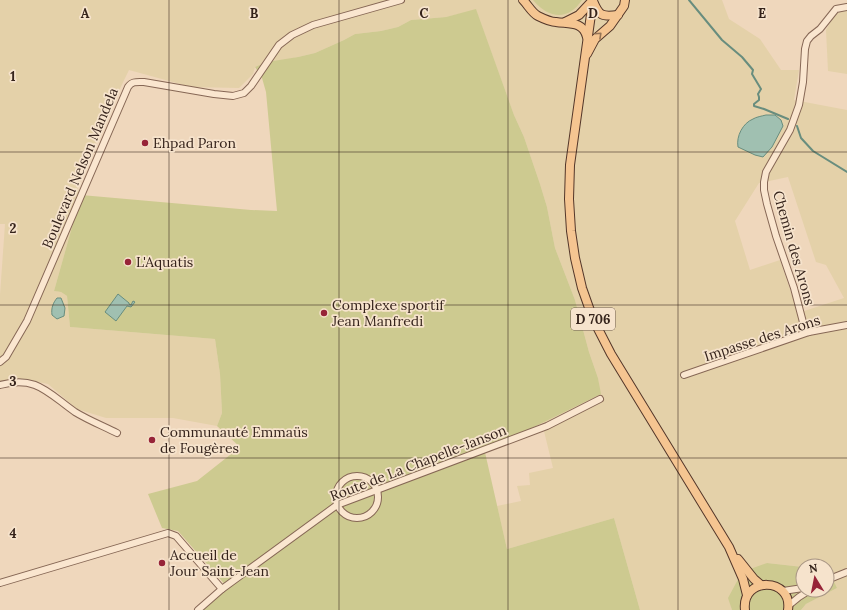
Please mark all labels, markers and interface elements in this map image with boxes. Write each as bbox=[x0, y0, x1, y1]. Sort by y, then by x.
text: A bbox=[81, 5, 90, 22]
text: B bbox=[250, 5, 259, 22]
text: C bbox=[420, 5, 429, 22]
text: D bbox=[588, 5, 598, 22]
text: E bbox=[758, 5, 766, 22]
one-way arrow bbox=[595, 33, 602, 40]
text: 1 bbox=[10, 68, 16, 85]
street label: Boulevard Nelson Mandela bbox=[38, 85, 122, 251]
place label: Ehpad Paron bbox=[153, 134, 236, 152]
marker: Ehpad Paron bbox=[140, 138, 150, 148]
street label: Chemin des Arons bbox=[769, 189, 819, 307]
text: 2 bbox=[10, 220, 17, 237]
place label: L'Aquatis bbox=[136, 253, 193, 271]
marker: L'Aquatis bbox=[123, 257, 133, 267]
place label: Complexe sportif Jean Manfredi bbox=[331, 296, 445, 330]
marker: Complexe sportif Jean Manfredi bbox=[319, 308, 329, 318]
road number: D 706 bbox=[571, 308, 615, 330]
street label: Impasse des Arons bbox=[702, 311, 822, 365]
text: 3 bbox=[9, 373, 17, 390]
street label: Route de La Chapelle-Janson bbox=[327, 421, 509, 505]
place label: Communauté Emmaüs de Fougères bbox=[160, 423, 308, 457]
marker: Communauté Emmaüs de Fougères bbox=[147, 435, 157, 445]
text: 4 bbox=[9, 525, 17, 542]
place label: Accueil de Jour Saint-Jean bbox=[169, 546, 270, 580]
marker: Accueil de Jour Saint-Jean bbox=[157, 558, 167, 568]
north arrow bbox=[795, 558, 835, 598]
text: N bbox=[808, 560, 819, 576]

